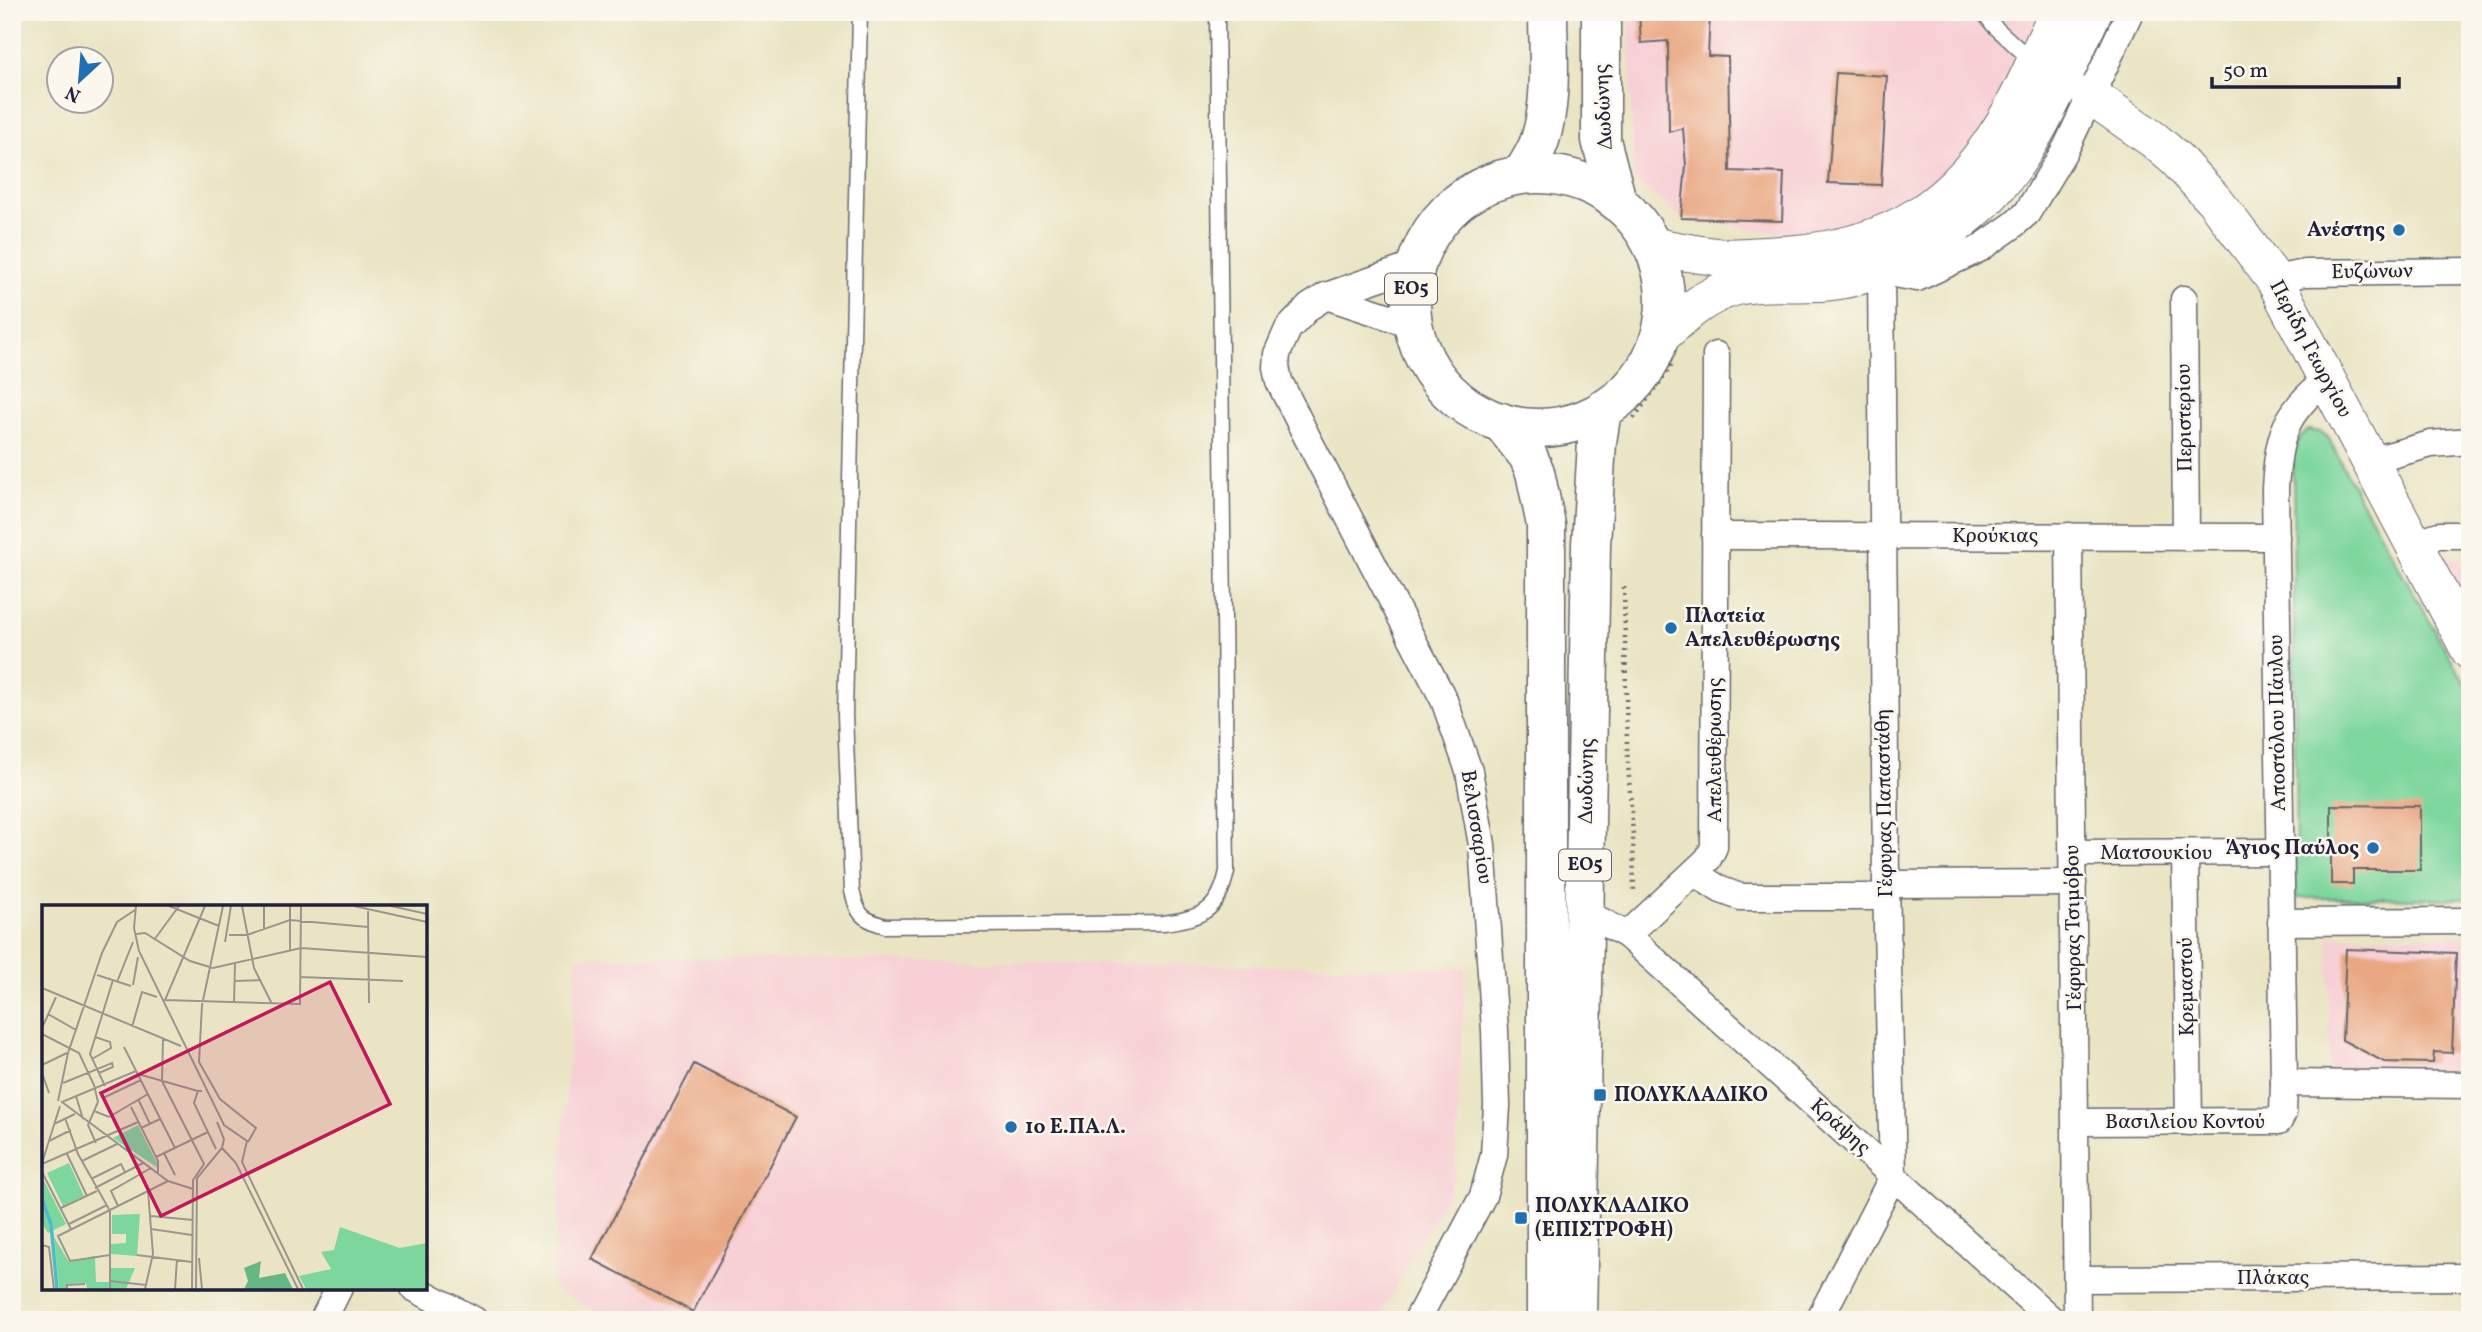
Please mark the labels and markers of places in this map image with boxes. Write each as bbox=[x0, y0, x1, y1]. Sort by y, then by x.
place label: Ανέστης bbox=[2307, 216, 2385, 245]
marker: Ανέστης bbox=[2391, 222, 2407, 238]
place label: Πλατεία Απελευθέρωσης bbox=[1685, 602, 1840, 655]
marker: Πλατεία Απελευθέρωσης bbox=[1663, 620, 1679, 636]
place label: Άγιος Παύλος bbox=[2226, 834, 2359, 863]
marker: Άγιος Παύλος bbox=[2365, 840, 2381, 856]
place label: ΠΟΛΥΚΛΑΔΙΚΟ bbox=[1614, 1081, 1768, 1110]
marker: ΠΟΛΥΚΛΑΔΙΚΟ bbox=[1592, 1087, 1608, 1103]
place label: 1ο Ε.ΠΑ.Λ. bbox=[1025, 1113, 1126, 1142]
marker: 1ο Ε.ΠΑ.Λ. bbox=[1003, 1119, 1019, 1135]
place label: ΠΟΛΥΚΛΑΔΙΚΟ (ΕΠΙΣΤΡΟΦΗ) bbox=[1535, 1192, 1689, 1245]
marker: ΠΟΛΥΚΛΑΔΙΚΟ (ΕΠΙΣΤΡΟΦΗ) bbox=[1513, 1210, 1529, 1226]

